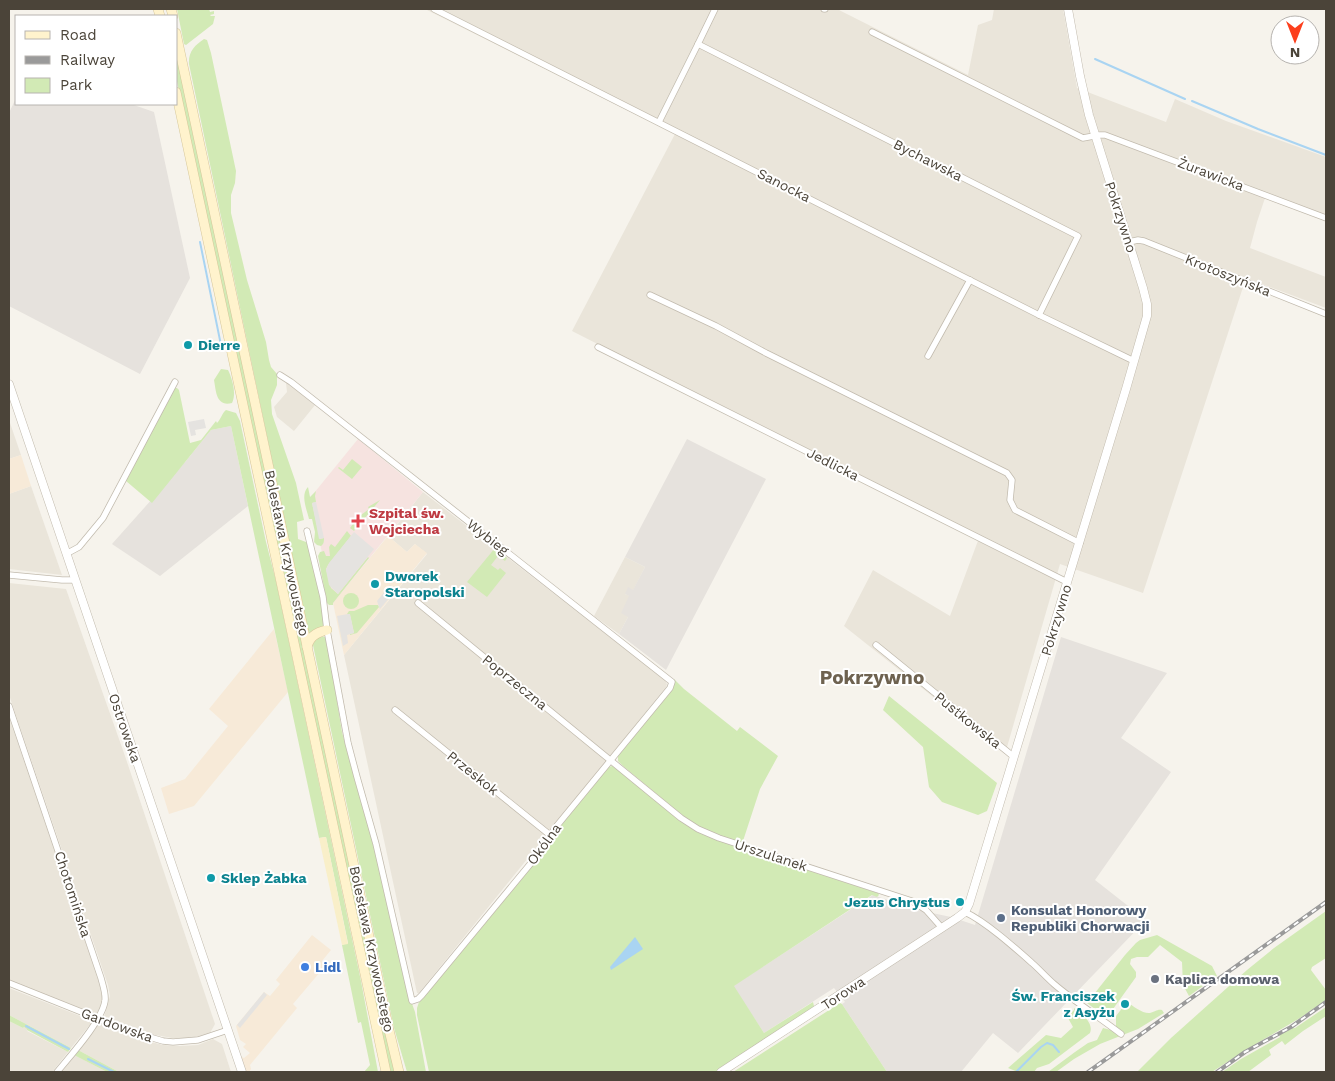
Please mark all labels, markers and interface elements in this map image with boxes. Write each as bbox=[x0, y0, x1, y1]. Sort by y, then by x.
legend bbox=[15, 15, 178, 105]
north arrow bbox=[1270, 15, 1320, 65]
text: Road bbox=[60, 26, 97, 44]
text: N bbox=[1290, 45, 1300, 61]
text: Railway bbox=[60, 51, 115, 69]
text: Park bbox=[60, 76, 93, 94]
street label: Bychawska bbox=[891, 136, 965, 184]
street label: Żurawicka bbox=[1176, 154, 1246, 194]
street label: Sanocka bbox=[755, 165, 813, 205]
street label: Pokrzywno bbox=[1102, 179, 1140, 255]
street label: Krotoszyńska bbox=[1183, 251, 1273, 299]
place label: Dierre bbox=[198, 337, 240, 353]
marker: Dierre bbox=[182, 339, 194, 351]
street label: Jedlicka bbox=[804, 444, 862, 484]
street label: Bolesława Krzywoustego bbox=[262, 468, 312, 638]
place label: Szpital św. Wojciecha bbox=[369, 505, 444, 537]
marker: Szpital św. Wojciecha bbox=[351, 514, 365, 528]
street label: Wybieg bbox=[464, 516, 513, 559]
place label: Dworek Staropolski bbox=[385, 568, 465, 600]
marker: Dworek Staropolski bbox=[369, 578, 381, 590]
street label: Pokrzywno bbox=[1038, 582, 1074, 658]
street label: Poprzeczna bbox=[479, 651, 551, 713]
district label: Pokrzywno bbox=[820, 666, 924, 689]
street label: Pustkowska bbox=[932, 688, 1005, 752]
street label: Ostrowska bbox=[106, 691, 144, 765]
street label: Przeskok bbox=[444, 748, 502, 798]
street label: Okólna bbox=[524, 820, 564, 868]
street label: Urszulanek bbox=[733, 836, 809, 874]
street label: Chotomińska bbox=[52, 849, 94, 939]
street label: Bolesława Krzywoustego bbox=[347, 864, 397, 1034]
place label: Sklep Żabka bbox=[221, 870, 308, 886]
marker: Sklep Żabka bbox=[205, 872, 217, 884]
place label: Jezus Chrystus bbox=[844, 894, 951, 910]
marker: Jezus Chrystus bbox=[954, 896, 966, 908]
place label: Konsulat Honorowy Republiki Chorwacji bbox=[1011, 902, 1150, 934]
marker: Konsulat Honorowy Republiki Chorwacji bbox=[995, 912, 1007, 924]
place label: Lidl bbox=[315, 959, 341, 975]
marker: Lidl bbox=[299, 961, 311, 973]
place label: Kaplica domowa bbox=[1165, 971, 1280, 987]
street label: Torowa bbox=[818, 973, 868, 1013]
marker: Kaplica domowa bbox=[1149, 973, 1161, 985]
place label: Św. Franciszek z Asyżu bbox=[1012, 988, 1115, 1020]
marker: Św. Franciszek z Asyżu bbox=[1119, 998, 1131, 1010]
street label: Gardowska bbox=[79, 1005, 155, 1045]

